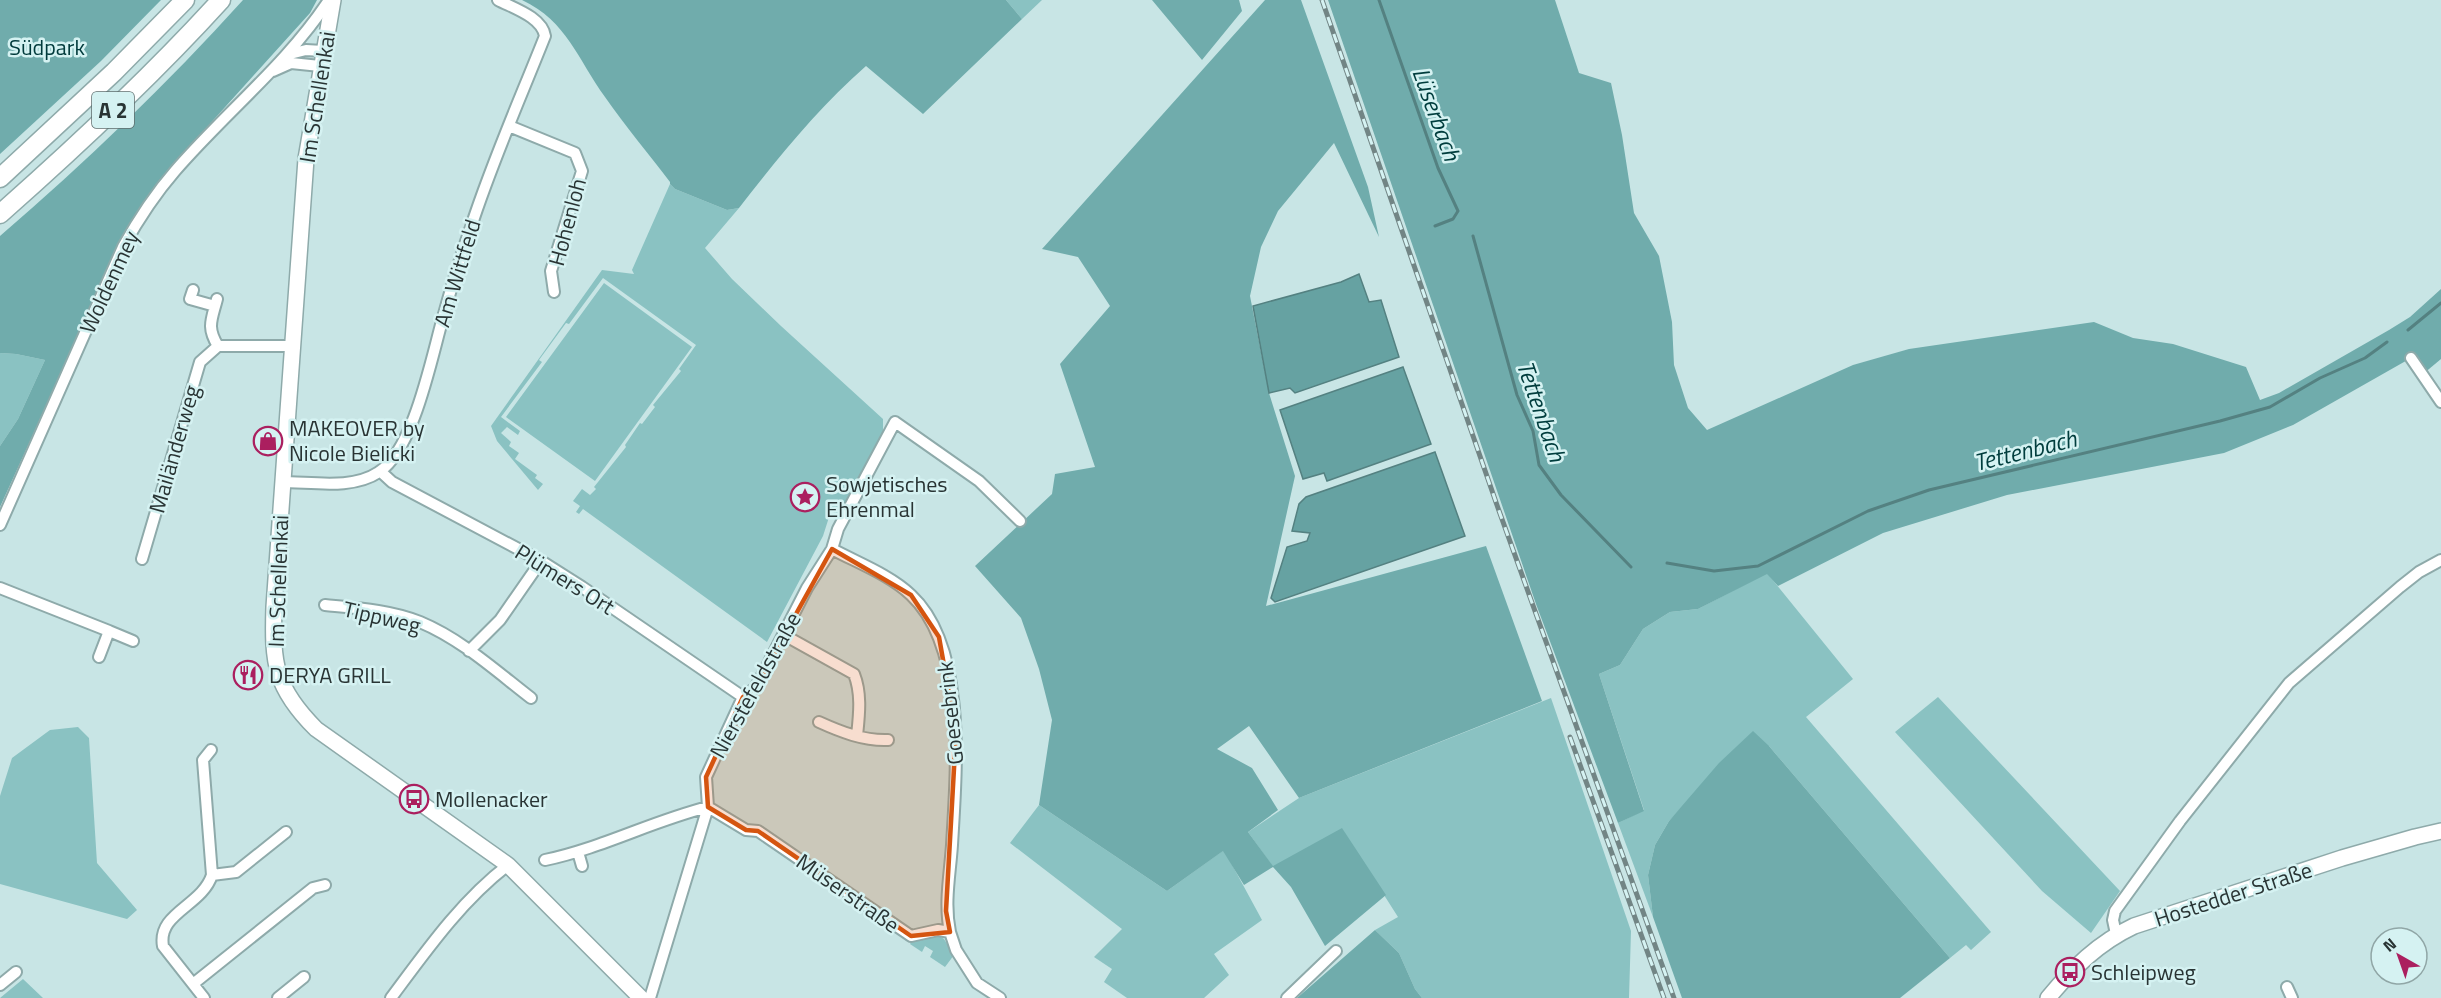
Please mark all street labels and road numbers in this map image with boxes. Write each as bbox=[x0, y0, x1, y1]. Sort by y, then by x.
street label: Im Schellenkai bbox=[290, 29, 344, 165]
road number: A 2 bbox=[92, 92, 134, 128]
street label: Hohenloh bbox=[539, 174, 595, 270]
street label: Am Wittfeld bbox=[425, 215, 489, 331]
street label: Woldenmey bbox=[70, 225, 148, 339]
street label: Mailänderweg bbox=[140, 381, 208, 517]
street label: Im Schellenkai bbox=[259, 514, 297, 648]
street label: Plümers Ort bbox=[509, 535, 622, 623]
street label: Tippweg bbox=[340, 592, 424, 642]
street label: Nierstefeldstraße bbox=[701, 606, 809, 764]
street label: Goesebrink bbox=[928, 659, 972, 766]
street label: Müserstraße bbox=[789, 845, 907, 941]
street label: Hostedder Straße bbox=[2150, 852, 2316, 936]

